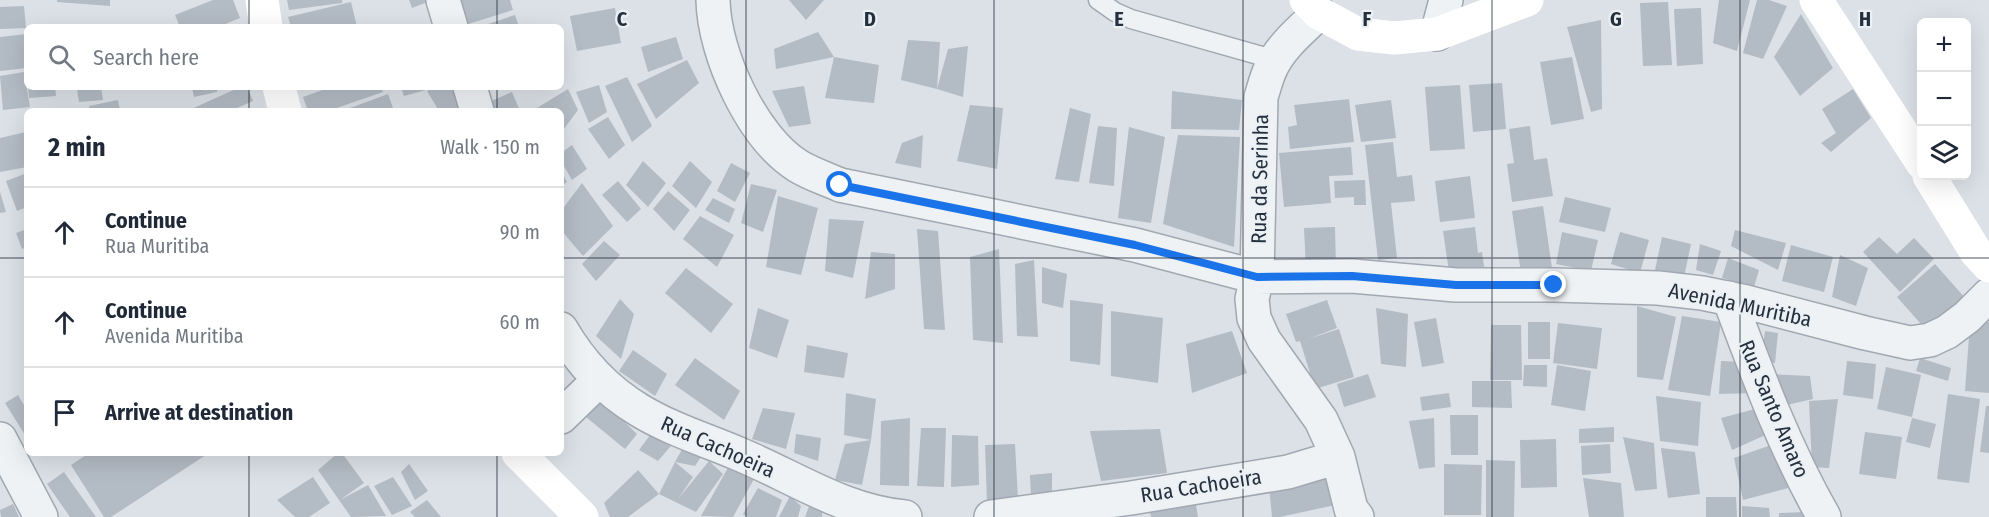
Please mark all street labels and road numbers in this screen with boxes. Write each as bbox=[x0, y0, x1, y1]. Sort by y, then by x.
street label: Rua da Serinha bbox=[1246, 114, 1274, 244]
street label: Avenida Muritiba bbox=[1666, 277, 1814, 333]
street label: Rua Santo Amaro bbox=[1733, 336, 1815, 482]
street label: Rua Cachoeira bbox=[657, 410, 779, 484]
street label: Rua Cachoeira bbox=[1139, 464, 1263, 508]

